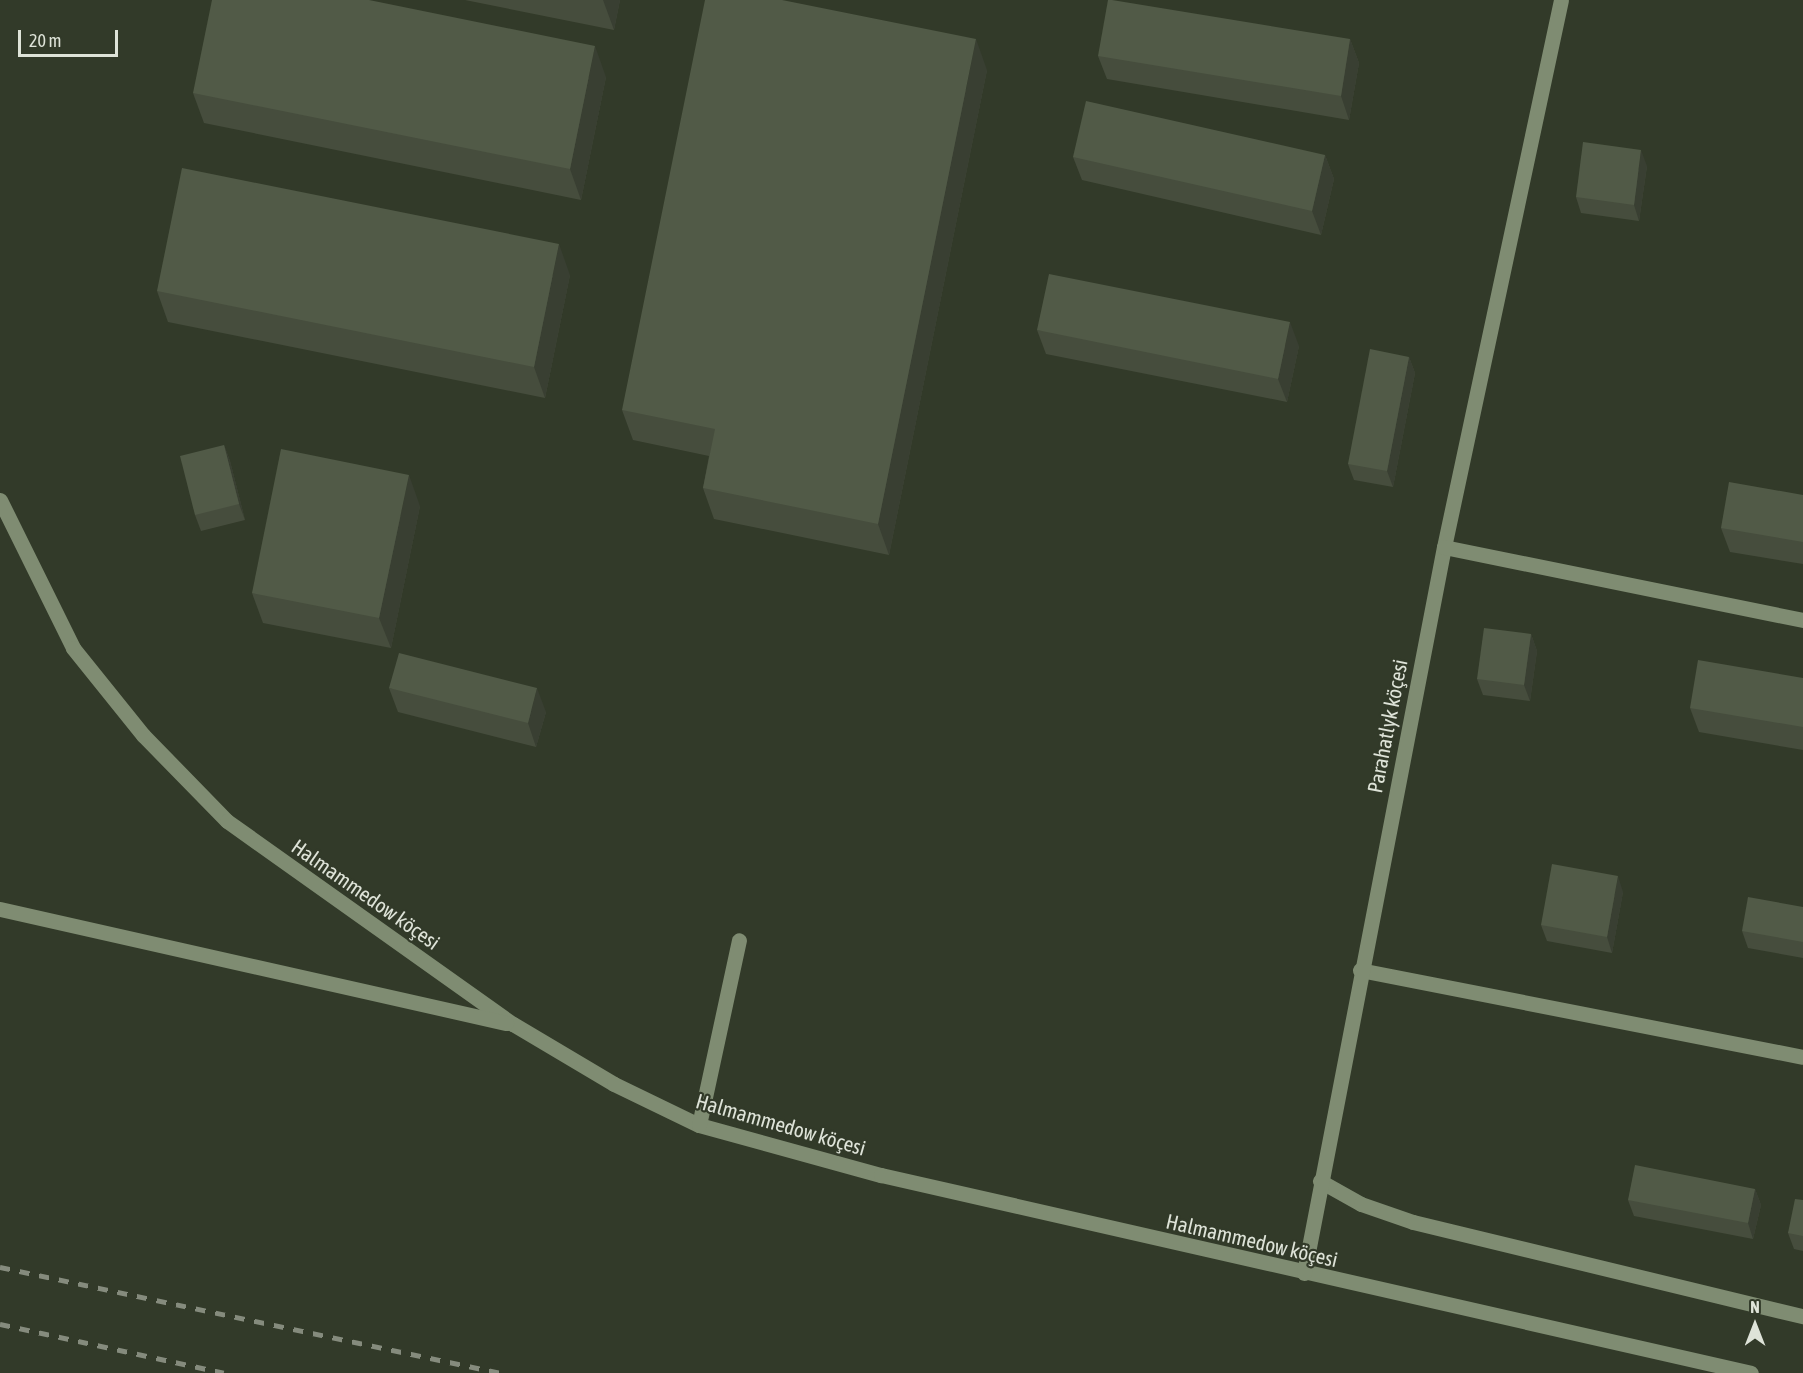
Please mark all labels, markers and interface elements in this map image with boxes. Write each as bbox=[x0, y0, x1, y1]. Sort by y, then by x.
scale bar bbox=[21, 18, 122, 56]
text: 20 m bbox=[29, 30, 61, 51]
street label: Parahatlyk köçesi bbox=[1362, 657, 1412, 795]
street label: Halmammedow köçesi bbox=[287, 833, 445, 955]
street label: Halmammedow köçesi bbox=[693, 1088, 869, 1160]
street label: Halmammedow köçesi bbox=[1164, 1208, 1340, 1272]
north arrow bbox=[1725, 1295, 1785, 1355]
text: N bbox=[1750, 1298, 1760, 1316]

